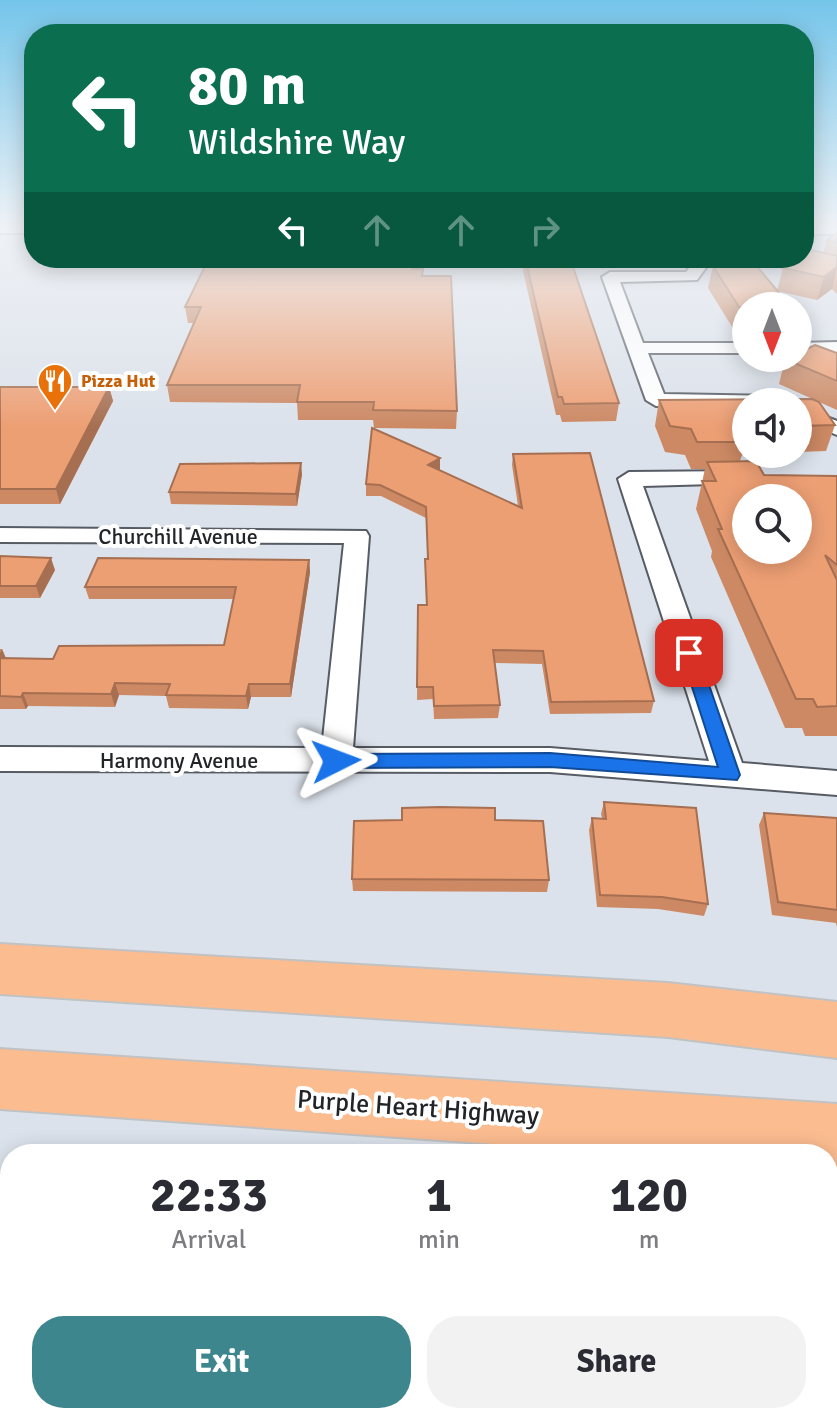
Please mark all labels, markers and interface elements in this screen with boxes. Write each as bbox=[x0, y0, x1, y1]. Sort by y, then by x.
text: 80 m bbox=[188, 51, 306, 120]
icon: left bbox=[56, 56, 160, 160]
text: Wildshire Way bbox=[188, 120, 405, 165]
icon: left bbox=[271, 208, 315, 252]
icon: ahead bbox=[355, 208, 399, 252]
icon: ahead bbox=[439, 208, 483, 252]
icon: right bbox=[523, 208, 567, 252]
north arrow bbox=[732, 292, 812, 372]
map controls bbox=[732, 292, 812, 564]
restaurant icon: Pizza Hut bbox=[36, 362, 74, 412]
place label: Pizza Hut bbox=[81, 370, 156, 392]
button: sound bbox=[732, 388, 812, 468]
button: search bbox=[732, 484, 812, 564]
street label: Churchill Avenue bbox=[98, 523, 258, 550]
pin bbox=[655, 619, 723, 687]
icon: arrive bbox=[667, 631, 711, 675]
position arrow bbox=[294, 719, 378, 803]
street label: Harmony Avenue bbox=[100, 747, 258, 774]
street label: Purple Heart Highway bbox=[296, 1084, 540, 1132]
text: 22:33 bbox=[150, 1166, 268, 1225]
text: 1 bbox=[426, 1166, 452, 1225]
text: 120 bbox=[610, 1166, 688, 1225]
text: Arrival bbox=[172, 1224, 246, 1256]
text: min bbox=[418, 1224, 460, 1256]
text: m bbox=[639, 1224, 659, 1256]
button: Exit bbox=[32, 1316, 411, 1408]
button: Share bbox=[427, 1316, 806, 1408]

